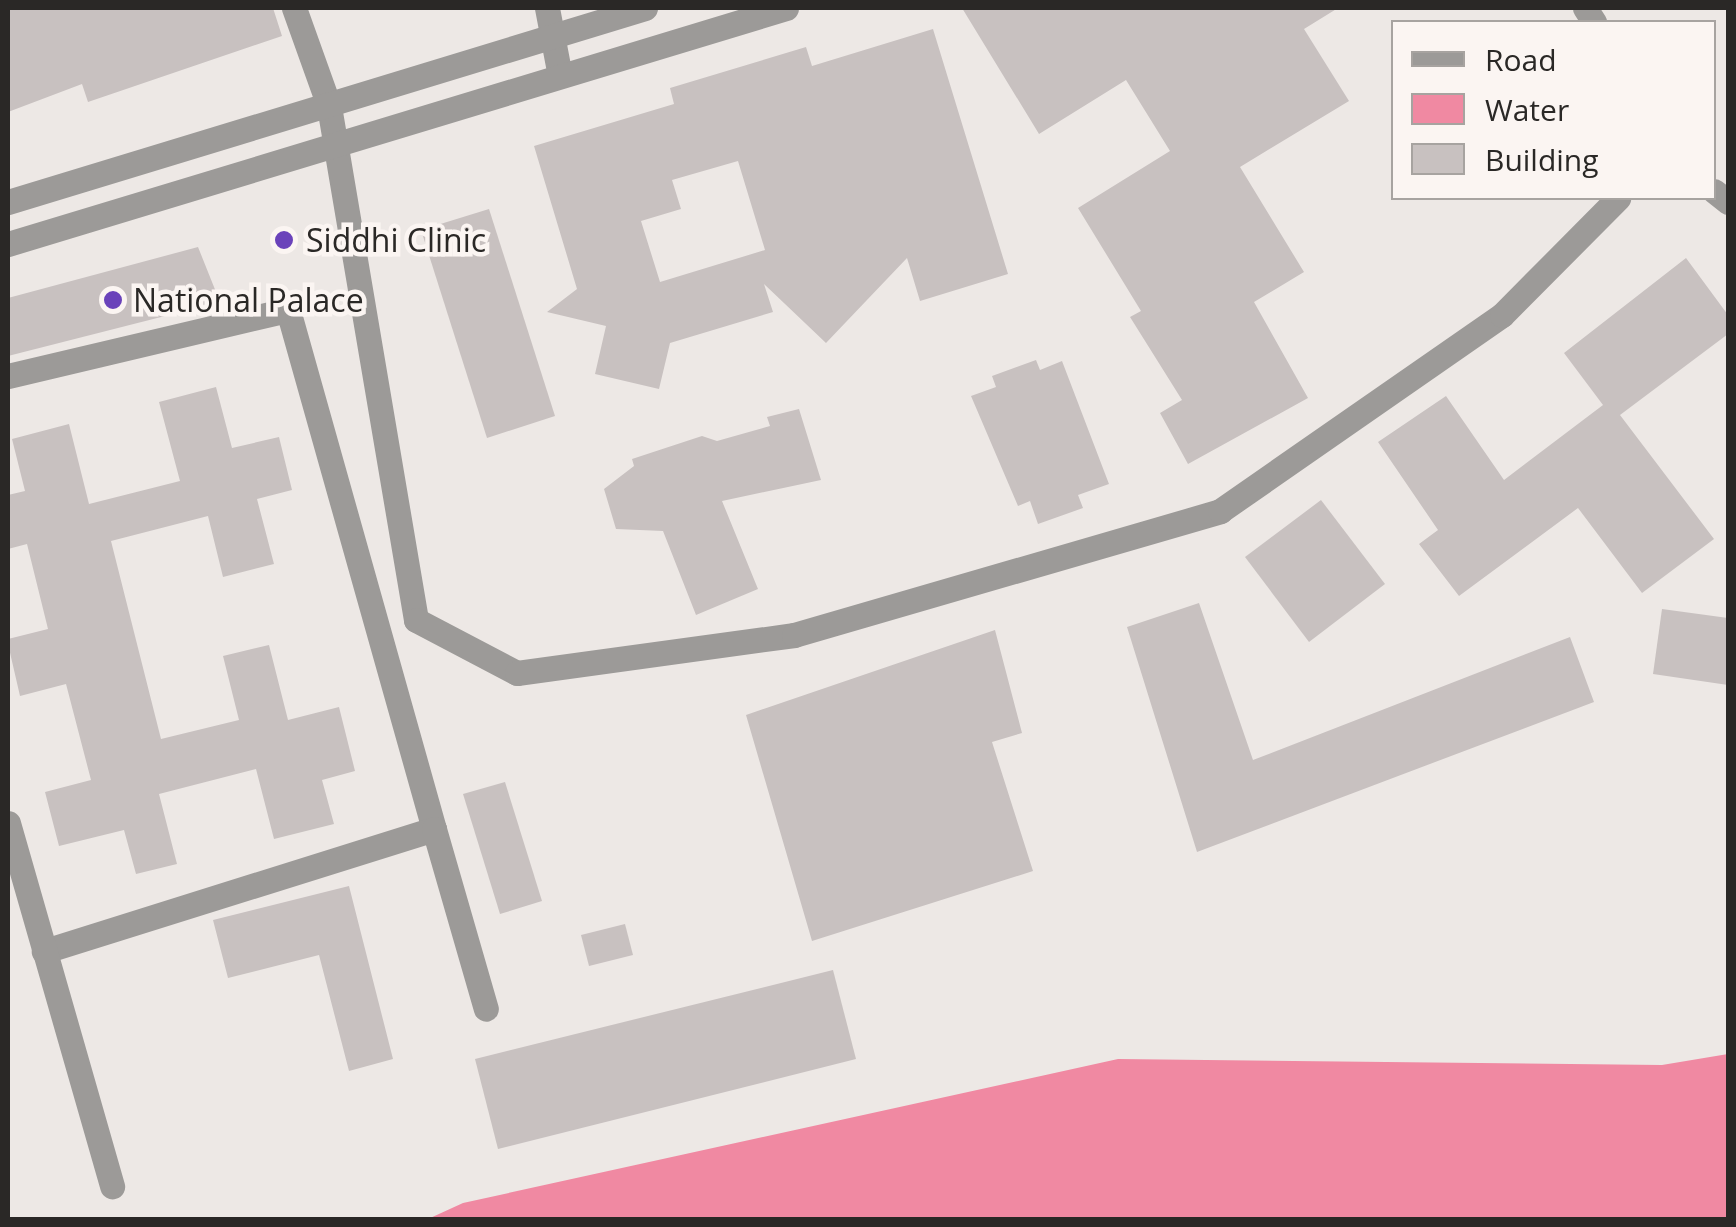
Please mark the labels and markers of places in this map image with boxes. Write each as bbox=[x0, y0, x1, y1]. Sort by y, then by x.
place label: Siddhi Clinic bbox=[306, 221, 486, 259]
marker: Siddhi Clinic bbox=[271, 227, 297, 253]
place label: National Palace bbox=[133, 281, 364, 319]
marker: National Palace bbox=[102, 289, 124, 311]

